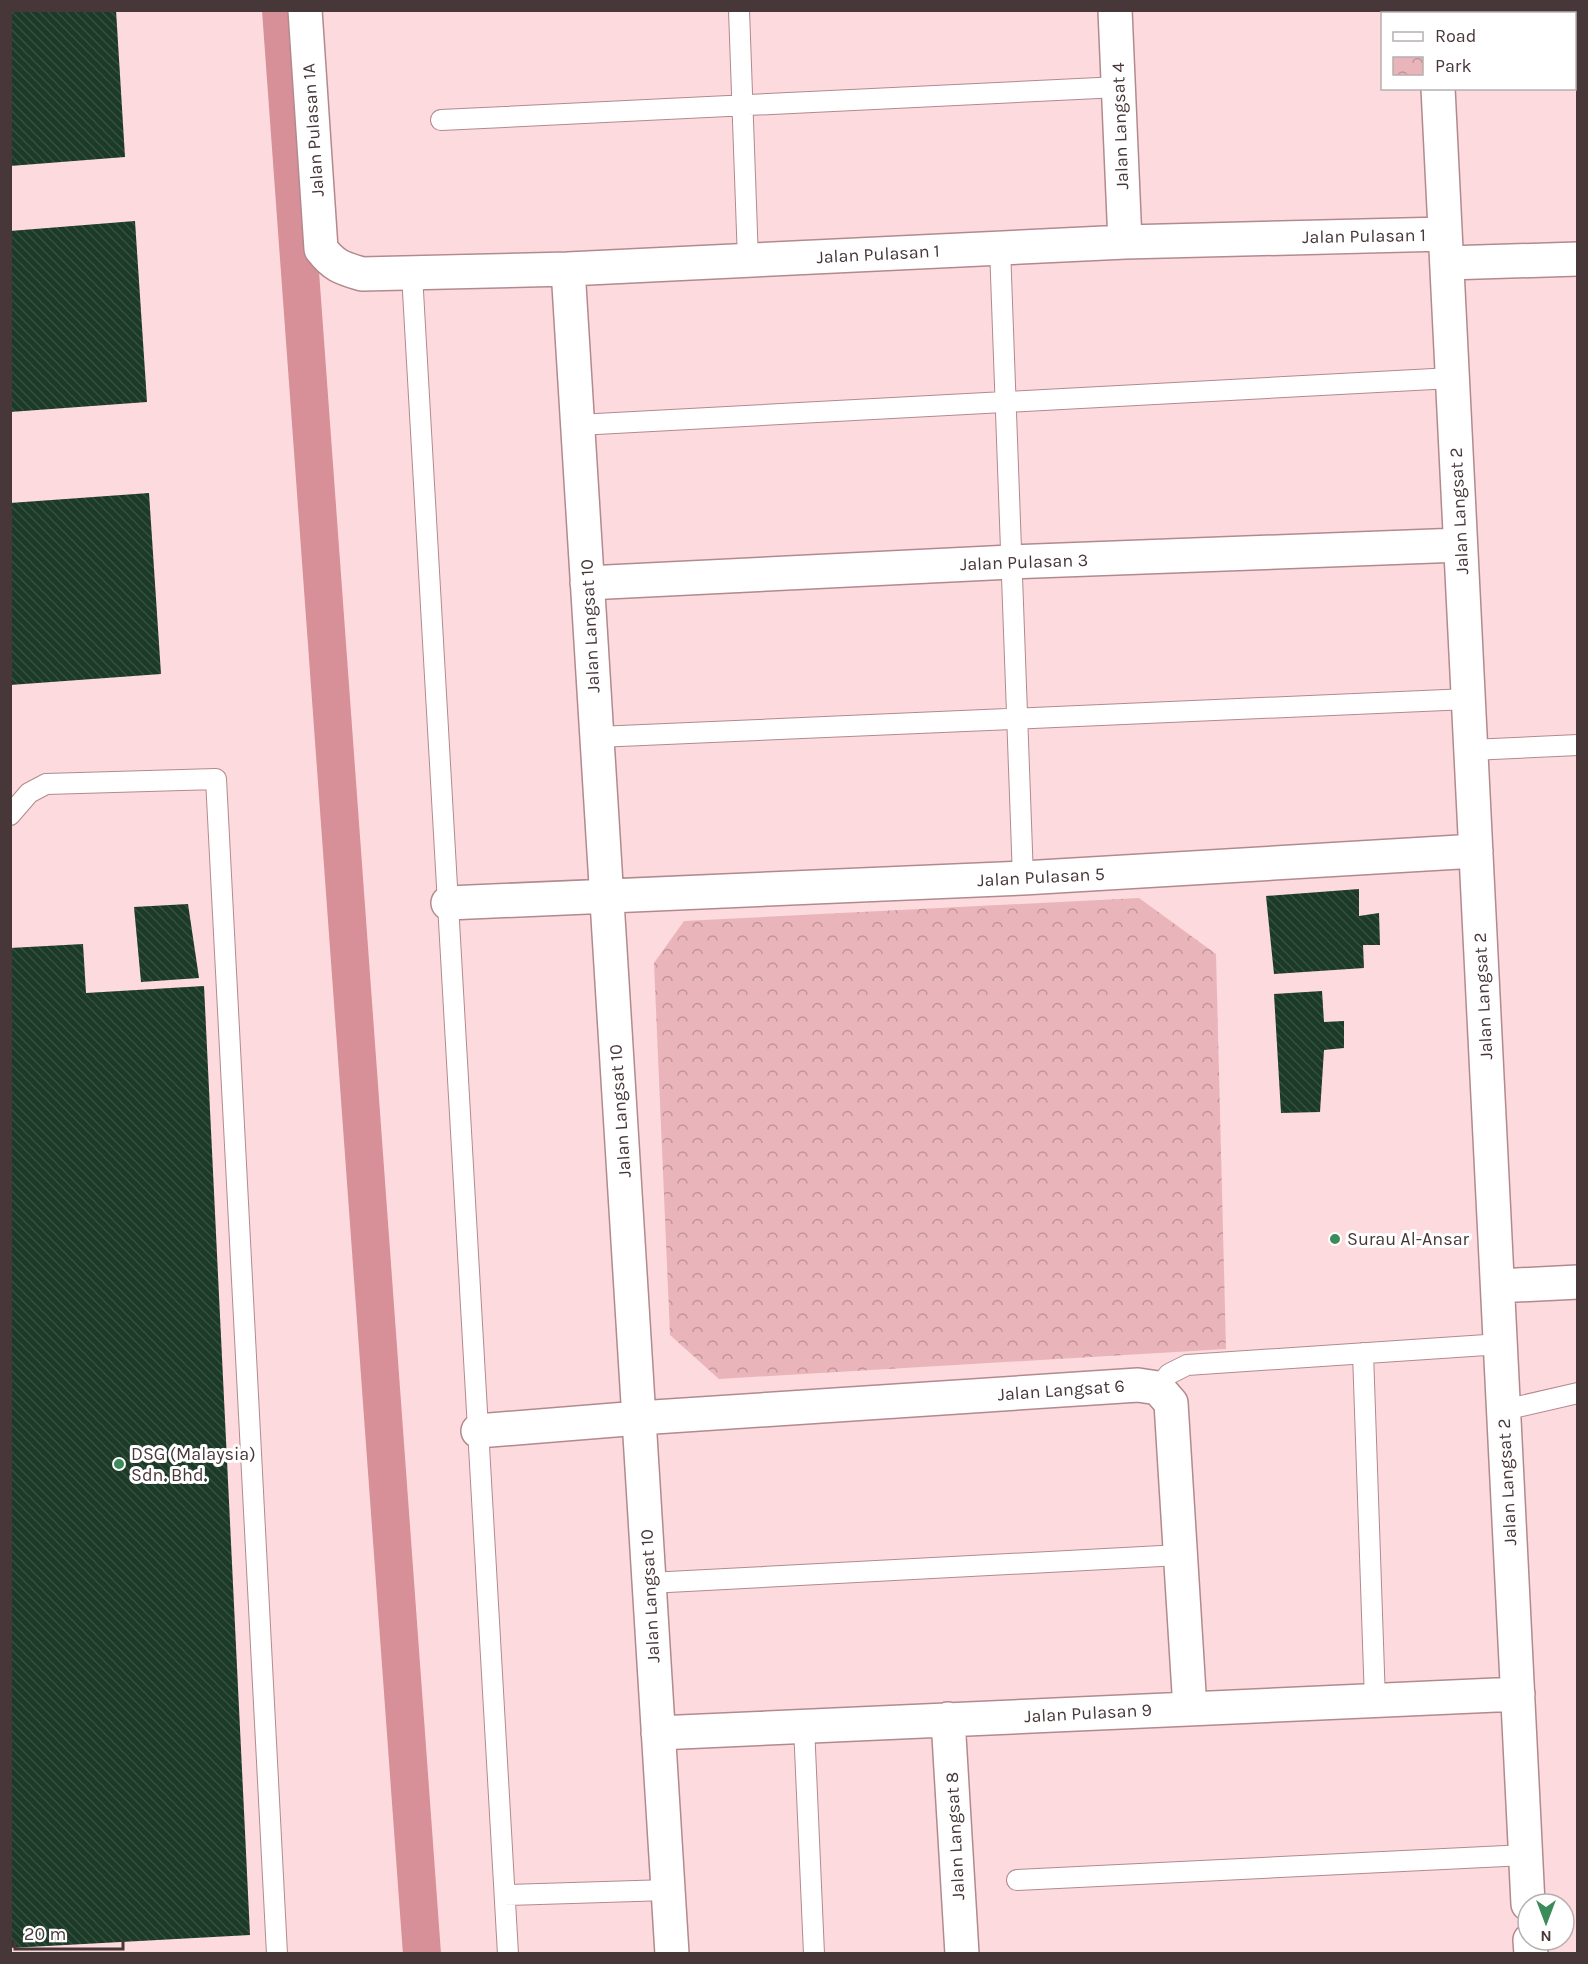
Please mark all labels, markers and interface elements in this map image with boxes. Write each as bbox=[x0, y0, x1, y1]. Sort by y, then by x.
legend bbox=[1381, 12, 1576, 90]
text: Road bbox=[1435, 25, 1476, 47]
text: Park bbox=[1435, 55, 1472, 77]
street label: Jalan Pulasan 1A bbox=[297, 62, 329, 198]
street label: Jalan Langsat 4 bbox=[1107, 62, 1133, 190]
street label: Jalan Pulasan 1 bbox=[1302, 224, 1426, 248]
street label: Jalan Pulasan 1 bbox=[816, 240, 940, 268]
street label: Jalan Langsat 2 bbox=[1445, 447, 1473, 575]
street label: Jalan Pulasan 3 bbox=[960, 549, 1088, 575]
street label: Jalan Langsat 10 bbox=[576, 559, 604, 693]
street label: Jalan Pulasan 5 bbox=[977, 863, 1105, 891]
street label: Jalan Langsat 2 bbox=[1469, 932, 1497, 1060]
street label: Jalan Langsat 10 bbox=[604, 1044, 636, 1178]
place label: Surau Al-Ansar bbox=[1347, 1228, 1470, 1250]
marker: Surau Al-Ansar bbox=[1328, 1232, 1342, 1246]
street label: Jalan Langsat 6 bbox=[997, 1375, 1125, 1405]
street label: Jalan Langsat 2 bbox=[1493, 1418, 1521, 1546]
place label: DSG (Malaysia) Sdn. Bhd. bbox=[131, 1443, 256, 1486]
marker: DSG (Malaysia) Sdn. Bhd. bbox=[112, 1457, 126, 1471]
street label: Jalan Langsat 10 bbox=[636, 1529, 664, 1663]
street label: Jalan Pulasan 9 bbox=[1023, 1699, 1153, 1727]
street label: Jalan Langsat 8 bbox=[941, 1771, 969, 1901]
north arrow bbox=[1516, 1892, 1576, 1952]
scale bar bbox=[15, 1913, 123, 1951]
text: 20 m bbox=[24, 1923, 66, 1945]
text: N bbox=[1540, 1927, 1552, 1946]

